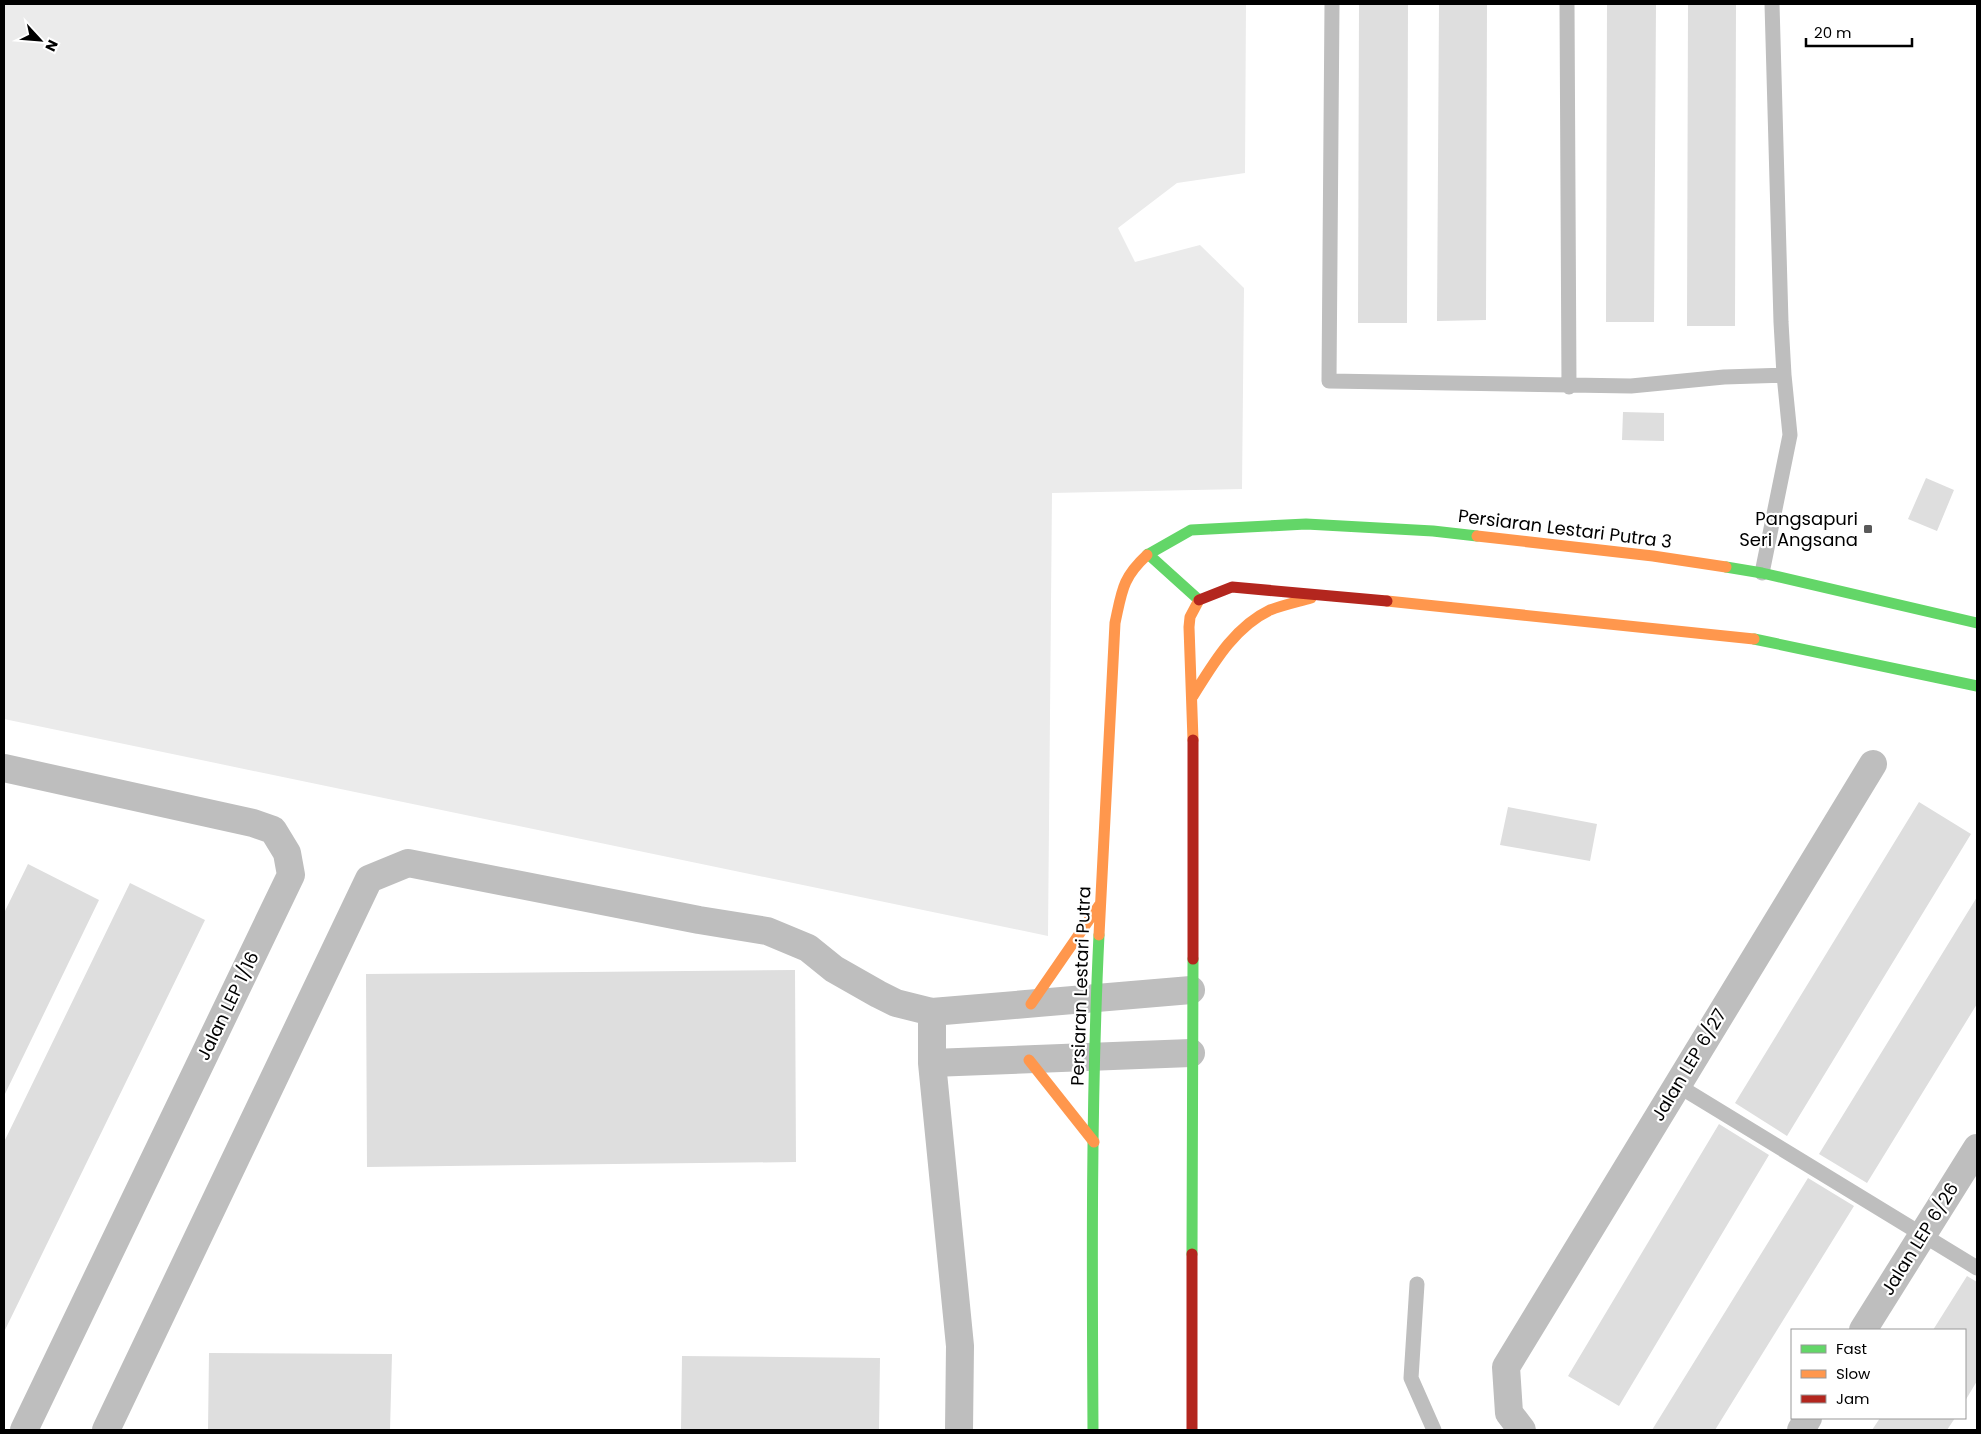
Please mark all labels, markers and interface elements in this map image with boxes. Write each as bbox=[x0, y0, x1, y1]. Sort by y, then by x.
north arrow bbox=[15, 15, 65, 65]
scale bar bbox=[1806, 15, 1912, 47]
text: 20 m bbox=[1814, 22, 1852, 43]
text: N bbox=[40, 37, 63, 55]
street label: Persiaran Lestari Putra 3 bbox=[1457, 503, 1673, 554]
place label: Pangsapuri Seri Angsana bbox=[1739, 506, 1858, 552]
marker: Pangsapuri Seri Angsana bbox=[1862, 523, 1874, 535]
street label: Persiaran Lestari Putra bbox=[1065, 886, 1096, 1086]
street label: Jalan LEP 1/16 bbox=[190, 947, 265, 1064]
street label: Jalan LEP 6/27 bbox=[1645, 1004, 1732, 1126]
street label: Jalan LEP 6/26 bbox=[1875, 1178, 1964, 1300]
legend bbox=[1791, 1329, 1966, 1419]
text: Fast bbox=[1836, 1338, 1867, 1359]
text: Slow bbox=[1836, 1363, 1871, 1384]
text: Jam bbox=[1836, 1388, 1870, 1409]

